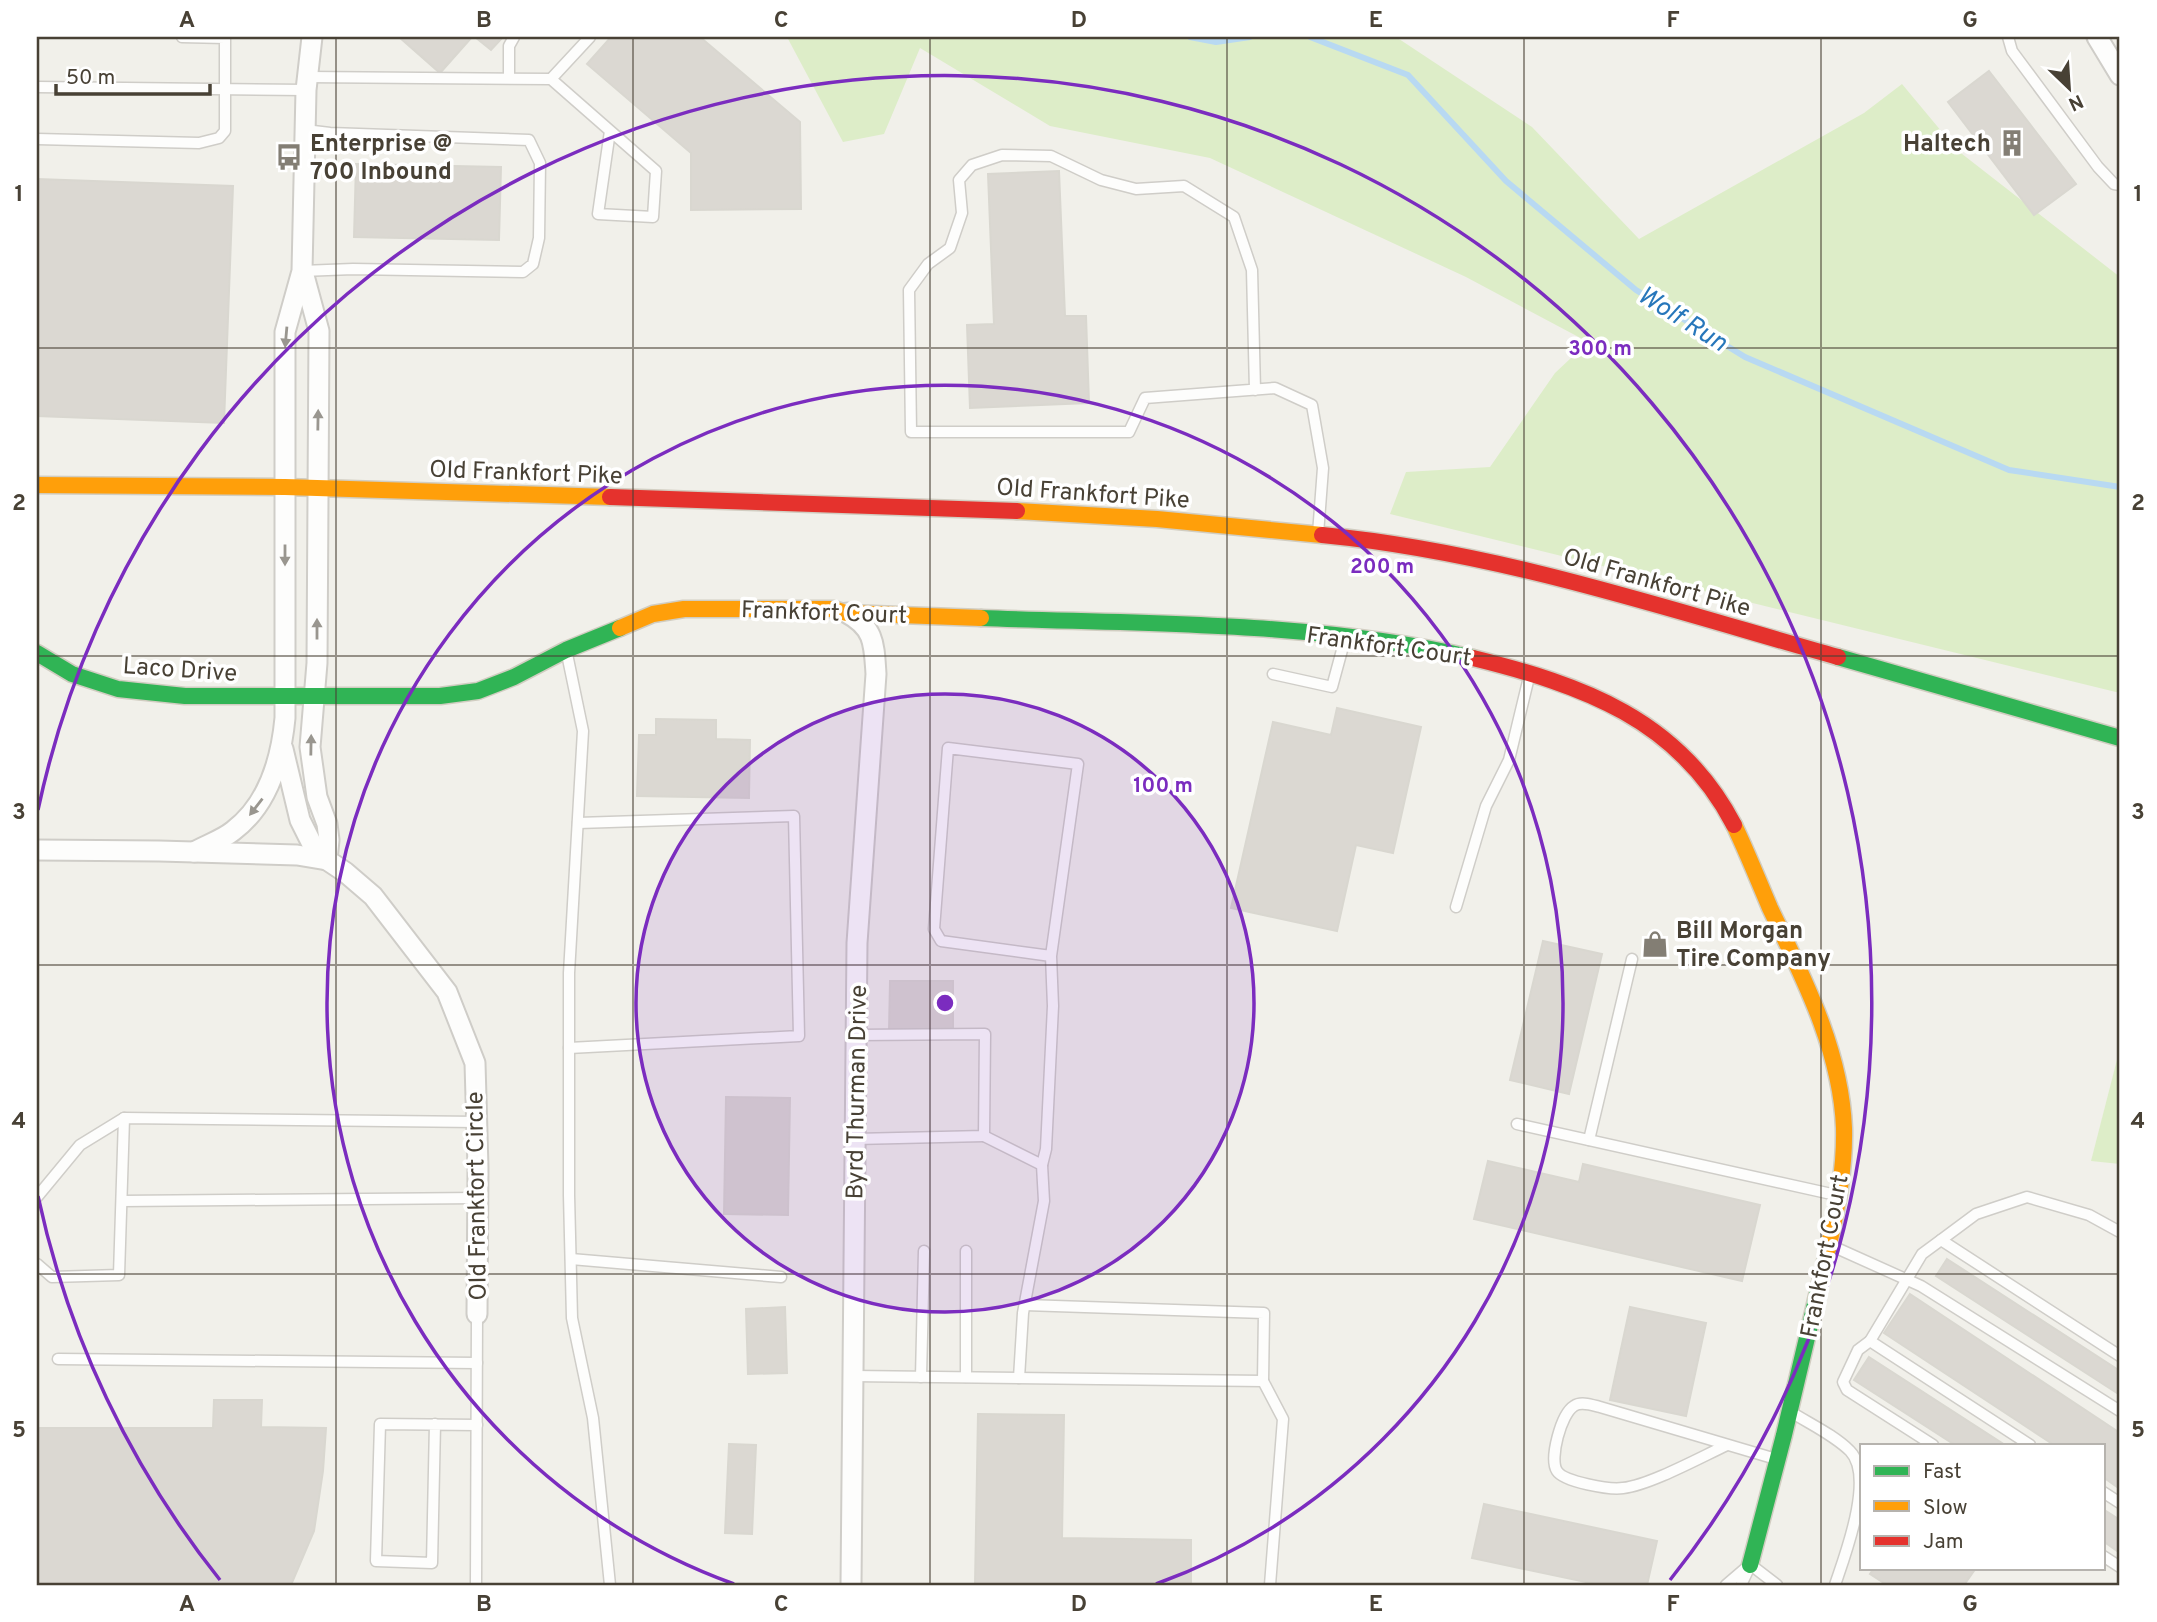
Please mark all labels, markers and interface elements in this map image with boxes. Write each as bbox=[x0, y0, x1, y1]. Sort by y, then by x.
text: A bbox=[179, 7, 195, 36]
text: B bbox=[476, 7, 492, 36]
text: C bbox=[774, 7, 788, 36]
text: D bbox=[1071, 7, 1087, 36]
text: E bbox=[1369, 7, 1383, 36]
text: F bbox=[1666, 7, 1680, 36]
text: G bbox=[1962, 7, 1978, 36]
scale bar bbox=[56, 52, 210, 96]
north arrow bbox=[2035, 52, 2104, 122]
text: 50 m bbox=[66, 65, 115, 92]
text: N bbox=[2064, 88, 2087, 115]
building icon: Haltech bbox=[1997, 128, 2027, 158]
place label: Enterprise @ 700 Inbound bbox=[310, 130, 452, 188]
place label: Haltech bbox=[1903, 130, 1991, 160]
bus stop icon: Enterprise @ 700 Inbound bbox=[274, 142, 304, 172]
text: 1 bbox=[14, 181, 24, 210]
text: 1 bbox=[2133, 181, 2143, 210]
water label: Wolf Run bbox=[1631, 280, 1733, 360]
one-way arrow bbox=[280, 326, 291, 348]
text: 300 m bbox=[1568, 336, 1632, 363]
one-way arrow bbox=[312, 408, 324, 430]
street label: Old Frankfort Pike bbox=[429, 456, 623, 492]
street label: Old Frankfort Pike bbox=[995, 473, 1191, 517]
text: 2 bbox=[12, 490, 26, 519]
text: 2 bbox=[2131, 490, 2145, 519]
street label: Old Frankfort Pike bbox=[1559, 543, 1754, 625]
one-way arrow bbox=[279, 544, 291, 566]
text: 200 m bbox=[1350, 554, 1414, 581]
street label: Frankfort Court bbox=[740, 596, 907, 632]
one-way arrow bbox=[311, 618, 323, 640]
street label: Frankfort Court bbox=[1304, 622, 1473, 674]
street label: Laco Drive bbox=[122, 652, 238, 690]
one-way arrow bbox=[305, 734, 317, 756]
text: 100 m bbox=[1133, 773, 1193, 800]
one-way arrow bbox=[248, 798, 263, 816]
text: 3 bbox=[12, 799, 26, 828]
text: 3 bbox=[2131, 799, 2145, 828]
place label: Bill Morgan Tire Company bbox=[1676, 917, 1831, 975]
shop icon: Bill Morgan Tire Company bbox=[1640, 929, 1670, 959]
street label: Byrd Thurman Drive bbox=[841, 984, 875, 1200]
centre of rings bbox=[933, 991, 957, 1015]
street label: Old Frankfort Circle bbox=[461, 1091, 495, 1301]
text: 4 bbox=[12, 1108, 26, 1137]
text: 4 bbox=[2131, 1108, 2145, 1137]
street label: Frankfort Court bbox=[1795, 1172, 1857, 1341]
text: 5 bbox=[12, 1417, 26, 1446]
text: 5 bbox=[2131, 1417, 2145, 1446]
legend bbox=[1860, 1444, 2104, 1570]
text: Fast bbox=[1923, 1459, 1962, 1486]
text: Slow bbox=[1923, 1495, 1968, 1522]
text: Jam bbox=[1923, 1529, 1964, 1556]
text: A bbox=[179, 1591, 195, 1620]
text: B bbox=[476, 1591, 492, 1620]
text: C bbox=[774, 1591, 788, 1620]
text: D bbox=[1071, 1591, 1087, 1620]
text: E bbox=[1369, 1591, 1383, 1620]
text: F bbox=[1666, 1591, 1680, 1620]
text: G bbox=[1962, 1591, 1978, 1620]

